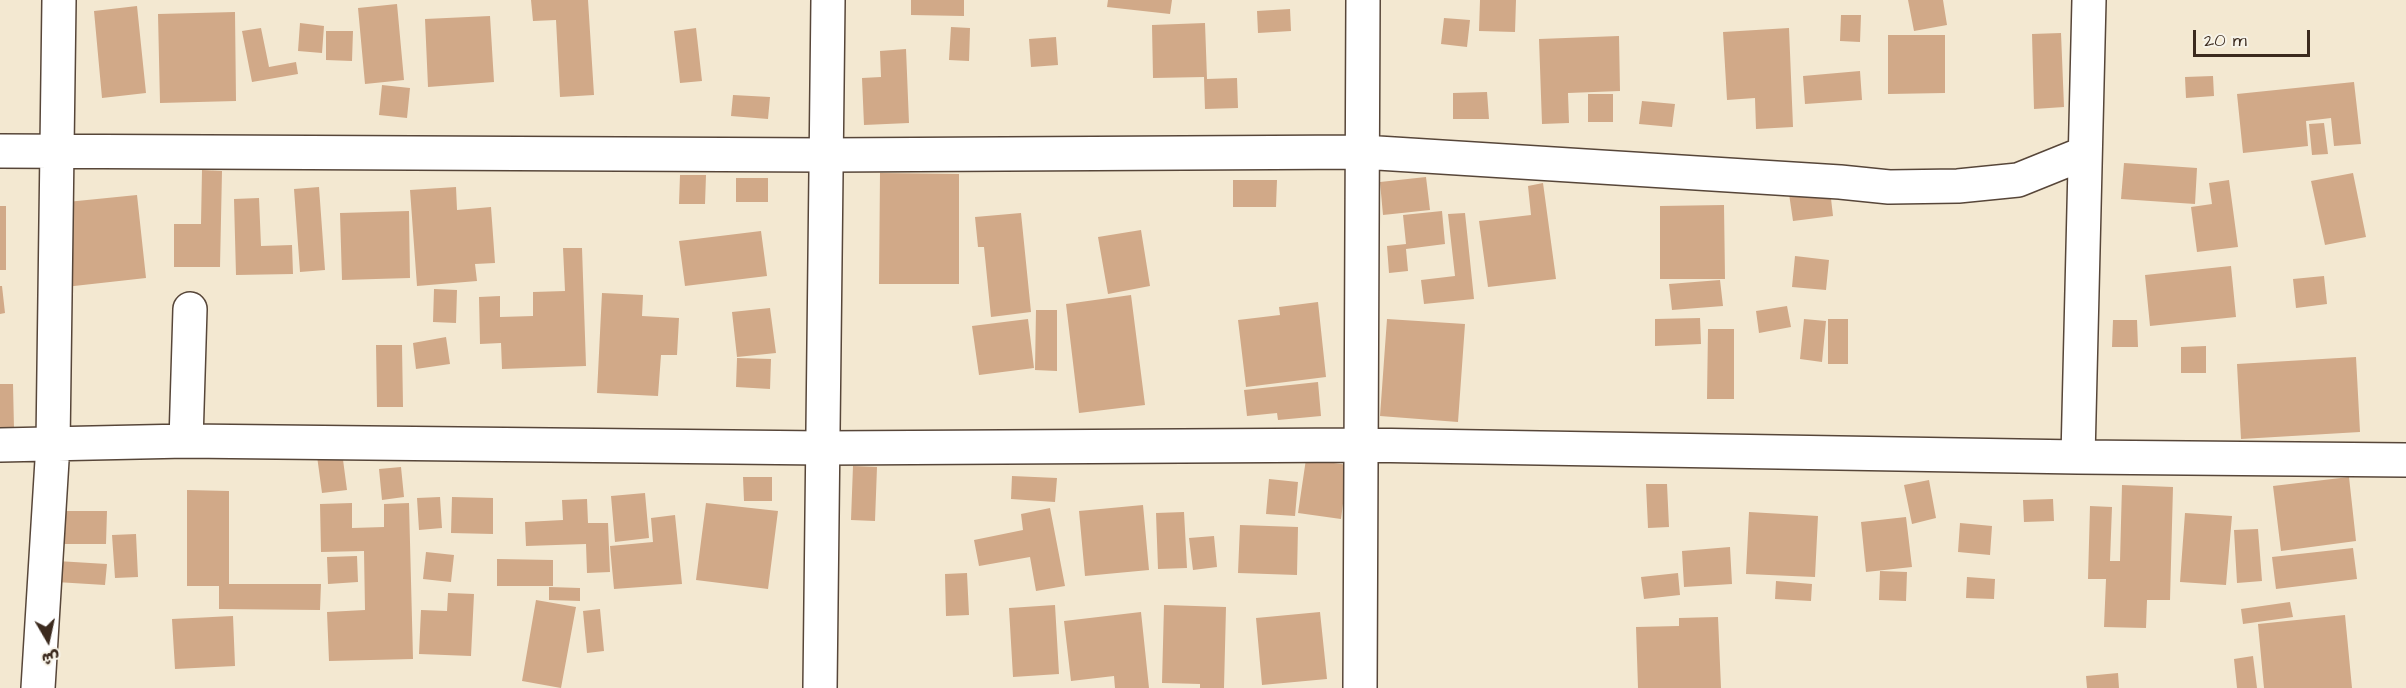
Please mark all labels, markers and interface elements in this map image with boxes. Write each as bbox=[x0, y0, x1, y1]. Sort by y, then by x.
scale bar bbox=[2196, 18, 2313, 56]
text: 20 m bbox=[2204, 28, 2247, 53]
north arrow bbox=[18, 610, 78, 670]
text: ش bbox=[40, 646, 61, 670]

